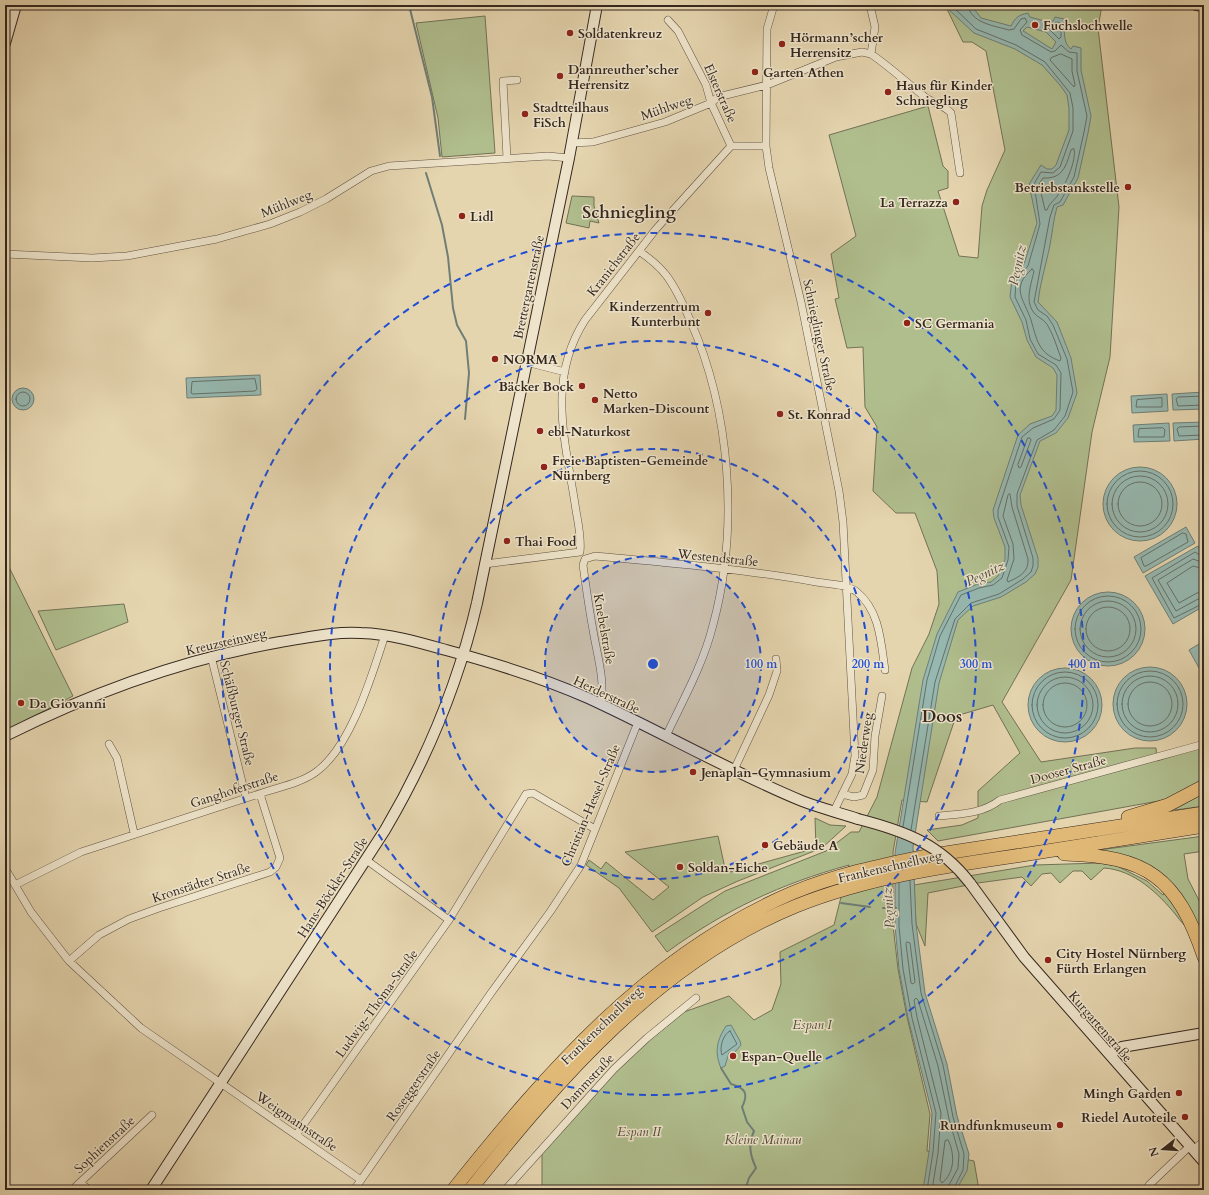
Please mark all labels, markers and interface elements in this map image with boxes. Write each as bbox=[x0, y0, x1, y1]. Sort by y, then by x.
place label: Fuchslochwelle bbox=[1043, 17, 1133, 35]
marker: Fuchslochwelle bbox=[1030, 20, 1040, 30]
place label: Soldatenkreuz bbox=[578, 25, 663, 43]
marker: Soldatenkreuz bbox=[565, 28, 575, 38]
place label: Hörmann’scher Herrensitz bbox=[790, 29, 884, 62]
marker: Hörmann’scher Herrensitz bbox=[777, 39, 787, 49]
place label: Dannreuther’scher Herrensitz bbox=[568, 61, 680, 94]
street label: Elsterstraße bbox=[699, 61, 741, 126]
place label: Garten Athen bbox=[763, 64, 845, 82]
marker: Garten Athen bbox=[750, 67, 760, 77]
marker: Dannreuther’scher Herrensitz bbox=[555, 71, 565, 81]
place label: Haus für Kinder Schniegling bbox=[896, 77, 993, 110]
marker: Haus für Kinder Schniegling bbox=[883, 87, 893, 97]
street label: Mühlweg bbox=[638, 91, 695, 125]
place label: Stadtteilhaus FiSch bbox=[533, 99, 609, 132]
marker: Stadtteilhaus FiSch bbox=[520, 109, 530, 119]
place label: Betriebstankstelle bbox=[1015, 179, 1120, 197]
marker: Betriebstankstelle bbox=[1123, 182, 1133, 192]
street label: Mühlweg bbox=[258, 185, 315, 222]
place label: La Terrazza bbox=[880, 194, 949, 212]
marker: La Terrazza bbox=[951, 197, 961, 207]
district label: Schniegling bbox=[582, 201, 677, 224]
place label: Lidl bbox=[470, 208, 494, 226]
marker: Lidl bbox=[457, 211, 467, 221]
street label: Kranichstraße bbox=[583, 229, 645, 300]
street label: Brettergartenstraße bbox=[509, 233, 549, 341]
water label: Pegnitz bbox=[1004, 243, 1031, 287]
street label: Schnieglinger Straße bbox=[798, 277, 840, 393]
place label: Kinderzentrum Kunterbunt bbox=[609, 298, 700, 331]
marker: Kinderzentrum Kunterbunt bbox=[703, 308, 713, 318]
place label: SC Germania bbox=[915, 315, 995, 333]
marker: SC Germania bbox=[902, 318, 912, 328]
place label: NORMA bbox=[503, 351, 558, 369]
marker: NORMA bbox=[490, 354, 500, 364]
place label: Bäcker Bock bbox=[498, 378, 575, 396]
marker: Bäcker Bock bbox=[577, 381, 587, 391]
place label: Netto Marken-Discount bbox=[603, 385, 709, 418]
marker: Netto Marken-Discount bbox=[590, 395, 600, 405]
place label: St. Konrad bbox=[788, 406, 852, 424]
marker: St. Konrad bbox=[775, 409, 785, 419]
place label: ebl-Naturkost bbox=[548, 423, 631, 441]
marker: ebl-Naturkost bbox=[535, 426, 545, 436]
place label: Freie Baptisten-Gemeinde Nürnberg bbox=[552, 452, 708, 485]
marker: Freie Baptisten-Gemeinde Nürnberg bbox=[539, 462, 549, 472]
place label: Thai Food bbox=[515, 533, 577, 551]
marker: Thai Food bbox=[502, 536, 512, 546]
street label: Westendstraße bbox=[675, 545, 759, 571]
water label: Pegnitz bbox=[962, 556, 1008, 591]
street label: Knebelstraße bbox=[589, 592, 619, 666]
street label: Kreuzsteinweg bbox=[184, 624, 269, 660]
text: 100 m bbox=[745, 656, 778, 672]
text: 200 m bbox=[852, 656, 885, 672]
text: 300 m bbox=[960, 656, 993, 672]
text: 400 m bbox=[1068, 656, 1101, 672]
centre of rings bbox=[646, 657, 660, 671]
street label: Schäßburger Straße bbox=[215, 659, 259, 768]
street label: Herderstraße bbox=[570, 672, 643, 718]
place label: Da Giovanni bbox=[29, 695, 106, 713]
marker: Da Giovanni bbox=[16, 698, 26, 708]
district label: Doos bbox=[922, 705, 962, 728]
street label: Niederweg bbox=[851, 711, 877, 775]
street label: Christian-Hessel-Straße bbox=[557, 741, 625, 869]
street label: Dooser Straße bbox=[1028, 751, 1108, 789]
place label: Jenaplan-Gymnasium bbox=[699, 764, 831, 782]
street label: Ganghoferstraße bbox=[188, 767, 281, 813]
marker: Jenaplan-Gymnasium bbox=[688, 767, 698, 777]
street label: Hans-Böckler-Straße bbox=[293, 833, 372, 942]
place label: Gebäude A bbox=[773, 837, 838, 855]
marker: Gebäude A bbox=[760, 840, 770, 850]
street label: Frankenschnellweg bbox=[836, 846, 945, 888]
street label: Kronstädter Straße bbox=[150, 858, 253, 907]
place label: Soldan-Eiche bbox=[688, 859, 768, 877]
marker: Soldan-Eiche bbox=[675, 862, 685, 872]
water label: Pegnitz bbox=[878, 886, 899, 929]
place label: City Hostel Nürnberg Fürth Erlangen bbox=[1056, 945, 1186, 978]
street label: Ludwig-Thoma-Straße bbox=[331, 946, 422, 1061]
marker: City Hostel Nürnberg Fürth Erlangen bbox=[1043, 955, 1053, 965]
street label: Frankenschnellweg bbox=[557, 982, 647, 1069]
street label: Kurgartenstraße bbox=[1064, 987, 1136, 1066]
park label: Espan I bbox=[792, 1016, 833, 1034]
street label: Roseggerstraße bbox=[382, 1046, 445, 1125]
place label: Espan-Quelle bbox=[741, 1048, 822, 1066]
street label: Dammstraße bbox=[557, 1050, 618, 1114]
marker: Espan-Quelle bbox=[728, 1051, 738, 1061]
place label: Mingh Garden bbox=[1083, 1085, 1172, 1103]
street label: Weigmannstraße bbox=[251, 1087, 341, 1156]
marker: Mingh Garden bbox=[1174, 1088, 1184, 1098]
place label: Riedel Autoteile bbox=[1081, 1109, 1177, 1127]
street label: Sophienstraße bbox=[70, 1112, 139, 1178]
marker: Riedel Autoteile bbox=[1180, 1112, 1190, 1122]
place label: Rundfunkmuseum bbox=[940, 1117, 1052, 1135]
marker: Rundfunkmuseum bbox=[1055, 1120, 1065, 1130]
park label: Espan II bbox=[617, 1123, 662, 1141]
north arrow bbox=[1143, 1129, 1183, 1169]
park label: Kleine Mainau bbox=[724, 1131, 802, 1149]
text: N bbox=[1145, 1145, 1162, 1159]

